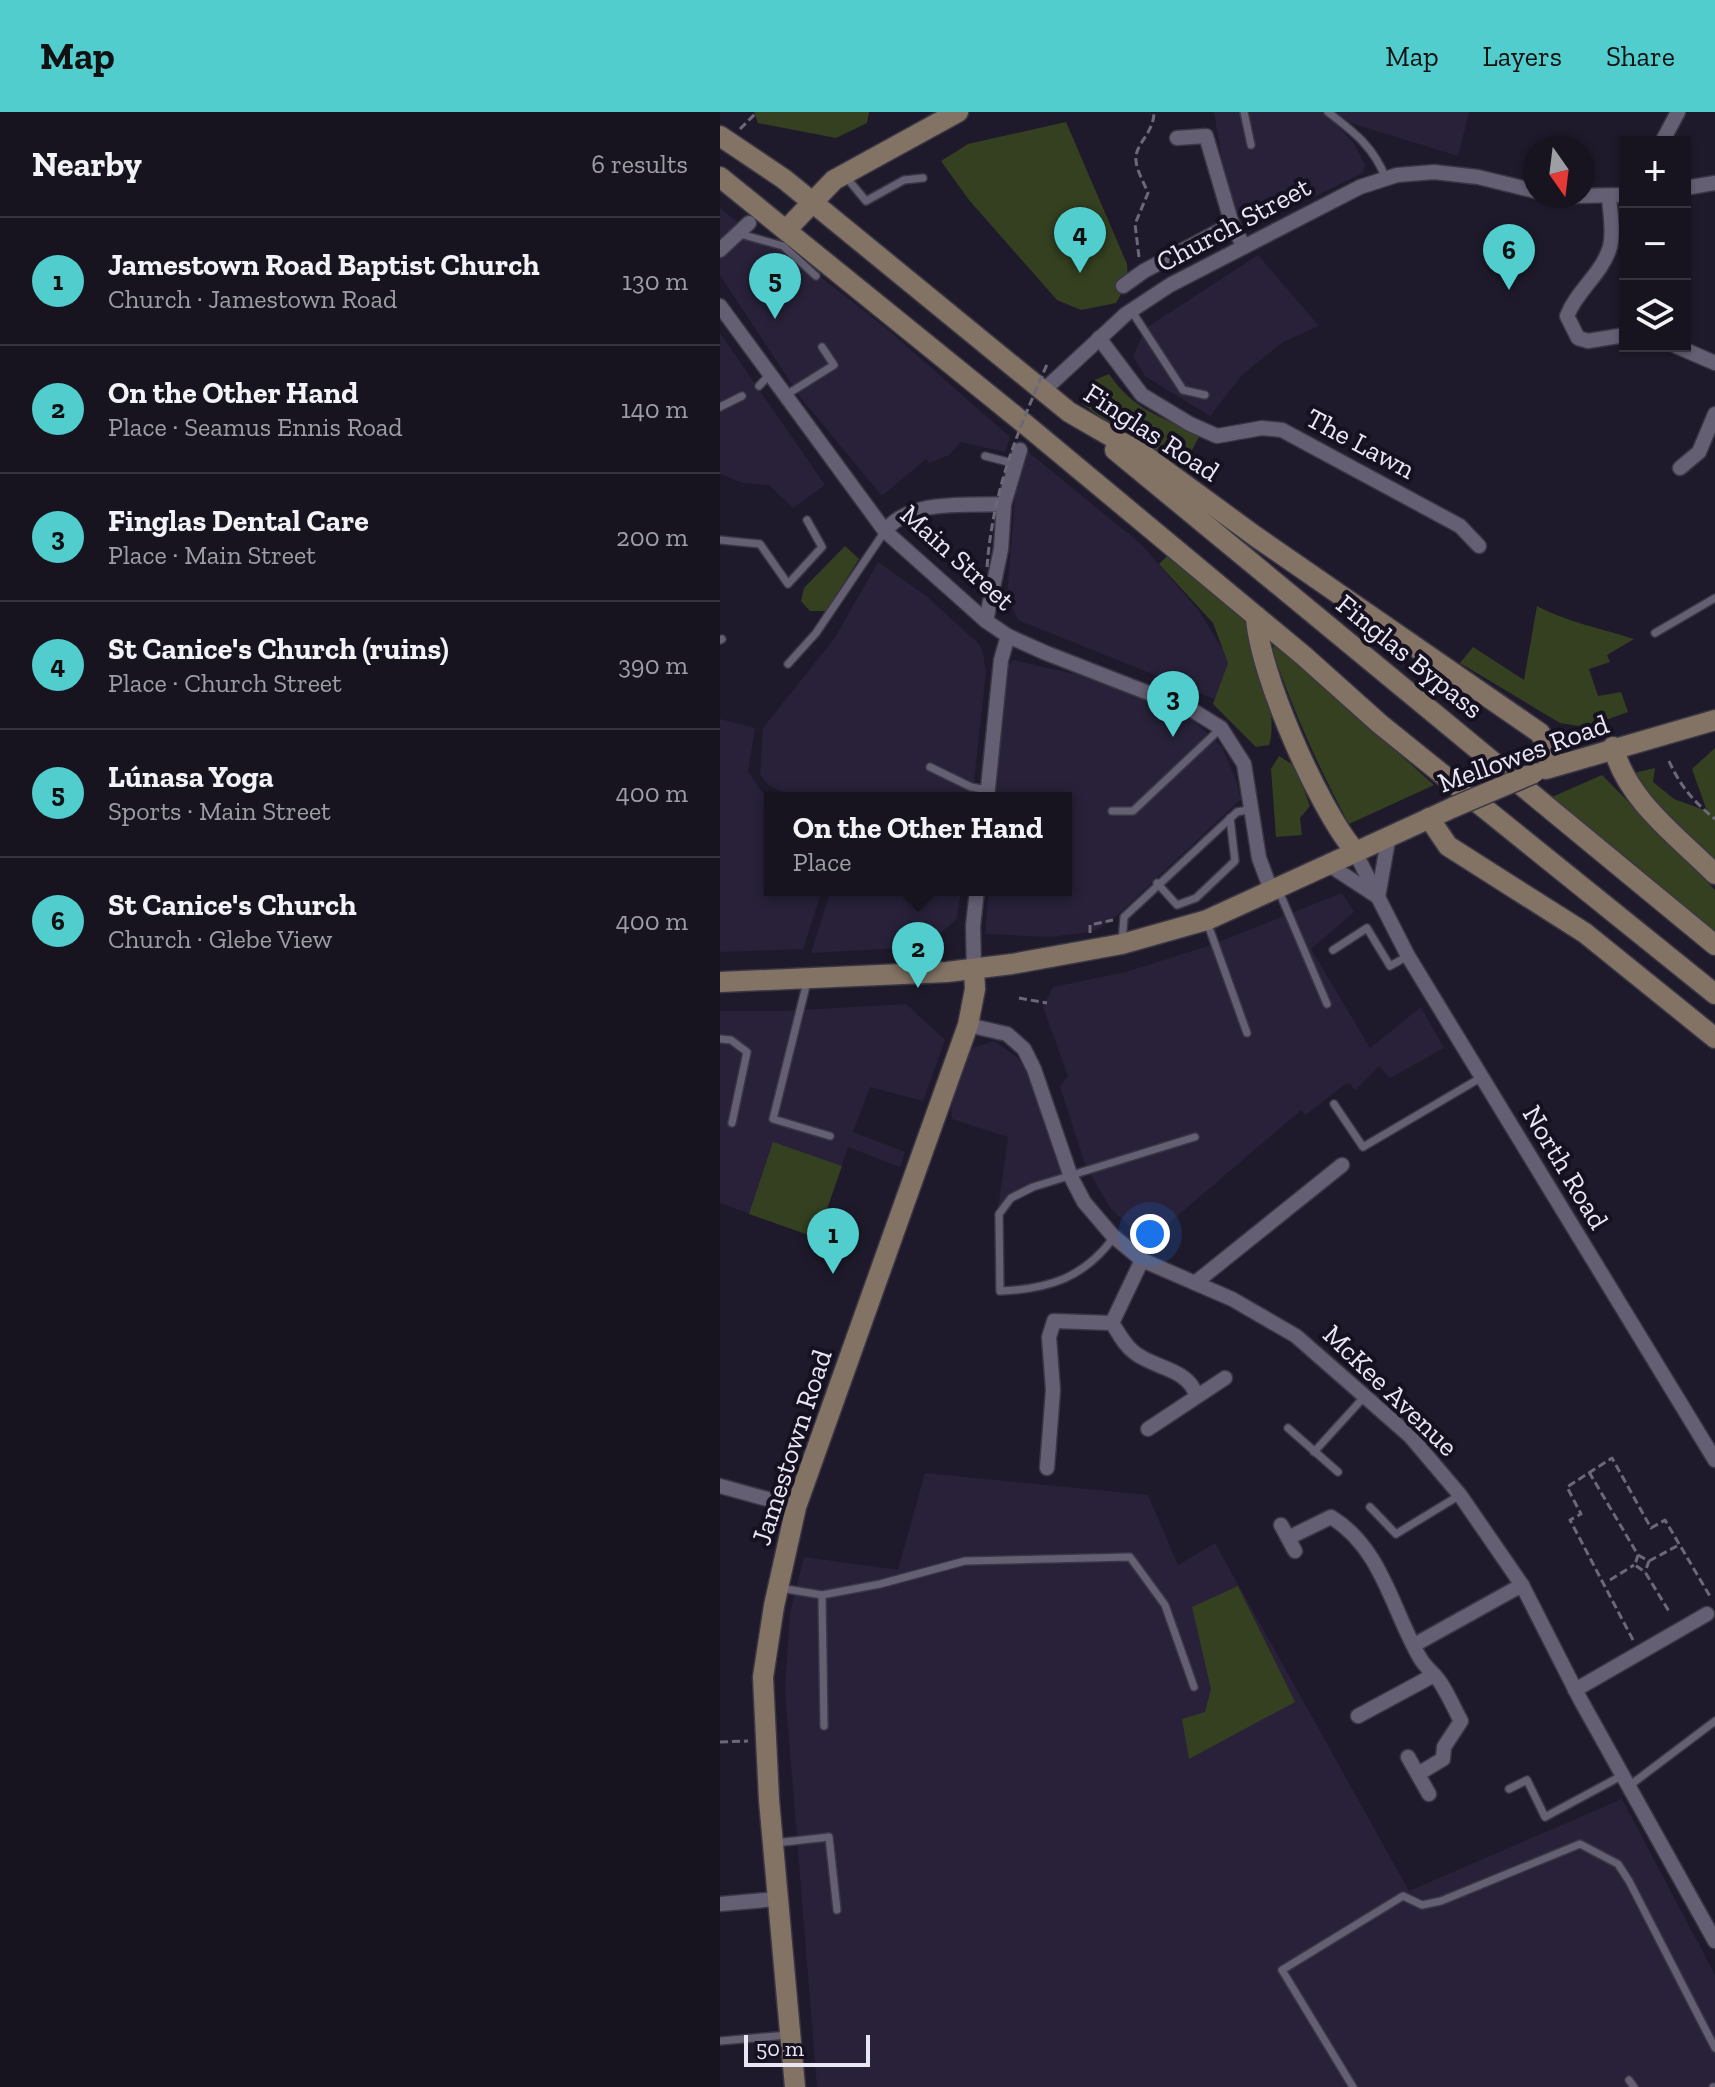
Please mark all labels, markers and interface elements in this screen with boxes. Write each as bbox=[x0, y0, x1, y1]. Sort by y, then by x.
text: Map bbox=[40, 33, 115, 79]
text: Map bbox=[1385, 40, 1439, 73]
text: Layers bbox=[1483, 40, 1562, 73]
text: Share bbox=[1606, 40, 1675, 73]
north arrow bbox=[1523, 136, 1595, 208]
map controls bbox=[1619, 136, 1691, 352]
button: + bbox=[1619, 136, 1691, 208]
text: Nearby bbox=[32, 144, 142, 185]
text: 6 results bbox=[591, 148, 688, 180]
street label: Church Street bbox=[1151, 170, 1316, 279]
pin: 4 bbox=[1054, 207, 1106, 273]
button: − bbox=[1619, 208, 1691, 280]
pin: 6 bbox=[1483, 224, 1535, 290]
text: Jamestown Road Baptist Church bbox=[108, 247, 540, 283]
pin: 5 bbox=[749, 253, 801, 319]
text: 1 bbox=[53, 265, 63, 297]
text: 130 m bbox=[622, 265, 688, 297]
button: layers bbox=[1619, 280, 1691, 352]
text: Church · Jamestown Road bbox=[108, 283, 397, 315]
text: On the Other Hand bbox=[108, 375, 358, 411]
street label: Finglas Road bbox=[1078, 376, 1226, 488]
text: 2 bbox=[51, 393, 65, 425]
text: 140 m bbox=[621, 393, 688, 425]
street label: The Lawn bbox=[1301, 401, 1421, 486]
text: Place · Seamus Ennis Road bbox=[108, 411, 403, 443]
street label: Main Street bbox=[894, 498, 1022, 618]
text: Finglas Dental Care bbox=[108, 503, 369, 539]
text: 3 bbox=[51, 521, 65, 553]
text: 200 m bbox=[616, 521, 688, 553]
text: Place · Main Street bbox=[108, 539, 316, 571]
street label: Finglas Bypass bbox=[1330, 587, 1490, 725]
text: St Canice's Church (ruins) bbox=[108, 631, 449, 667]
text: 4 bbox=[51, 649, 65, 681]
text: 390 m bbox=[618, 649, 688, 681]
text: Place · Church Street bbox=[108, 667, 342, 699]
pin: 3 bbox=[1147, 671, 1199, 737]
street label: Mellowes Road bbox=[1433, 707, 1613, 800]
text: Lúnasa Yoga bbox=[108, 759, 274, 795]
text: 5 bbox=[51, 777, 65, 809]
text: 400 m bbox=[616, 777, 688, 809]
popup bbox=[764, 792, 1072, 896]
text: Sports · Main Street bbox=[108, 795, 331, 827]
text: On the Other Hand bbox=[793, 810, 1043, 846]
text: Place bbox=[793, 846, 851, 878]
text: St Canice's Church bbox=[108, 887, 357, 923]
text: 6 bbox=[51, 905, 65, 937]
text: 400 m bbox=[616, 905, 688, 937]
pin: 2 bbox=[892, 922, 944, 988]
text: Church · Glebe View bbox=[108, 923, 332, 955]
street label: North Road bbox=[1516, 1099, 1615, 1235]
pin: 1 bbox=[807, 1208, 859, 1274]
your location bbox=[1130, 1214, 1170, 1254]
street label: McKee Avenue bbox=[1316, 1318, 1465, 1463]
street label: Jamestown Road bbox=[744, 1345, 839, 1549]
scale bar bbox=[744, 2031, 870, 2067]
text: 50 m bbox=[756, 2035, 804, 2062]

